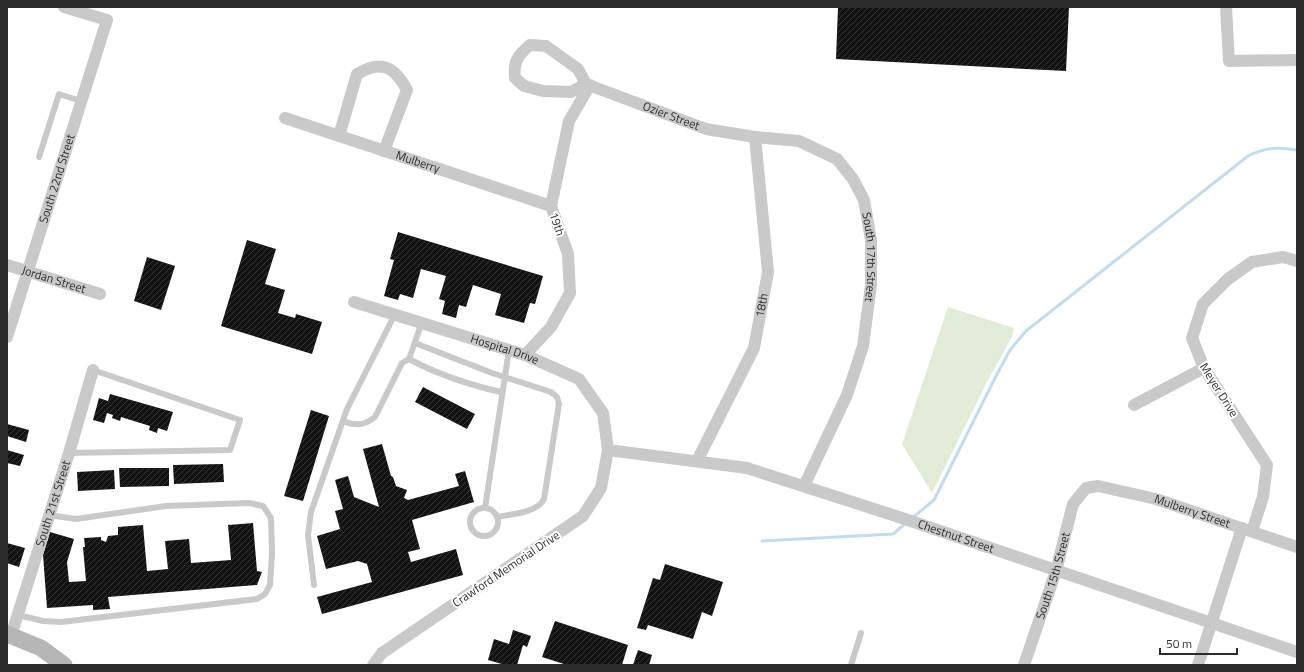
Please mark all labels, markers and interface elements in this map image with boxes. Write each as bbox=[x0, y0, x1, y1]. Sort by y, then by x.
street label: Ozier Street bbox=[640, 96, 703, 135]
street label: South 22nd Street bbox=[33, 131, 80, 225]
street label: Mulberry bbox=[393, 145, 443, 178]
street label: 19th bbox=[545, 209, 570, 238]
street label: South 17th Street bbox=[857, 211, 881, 304]
street label: Jordan Street bbox=[19, 260, 89, 298]
street label: 18th bbox=[750, 292, 773, 319]
street label: Hospital Drive bbox=[468, 329, 542, 369]
street label: Meyer Drive bbox=[1195, 359, 1244, 421]
street label: South 21st Street bbox=[30, 457, 75, 549]
street label: Mulberry Street bbox=[1152, 489, 1234, 533]
street label: Chestnut Street bbox=[915, 514, 998, 558]
street label: Crawford Memorial Drive bbox=[448, 526, 563, 612]
street label: South 15th Street bbox=[1030, 529, 1075, 622]
scale bar bbox=[1160, 630, 1237, 656]
text: 50 m bbox=[1166, 634, 1192, 653]

